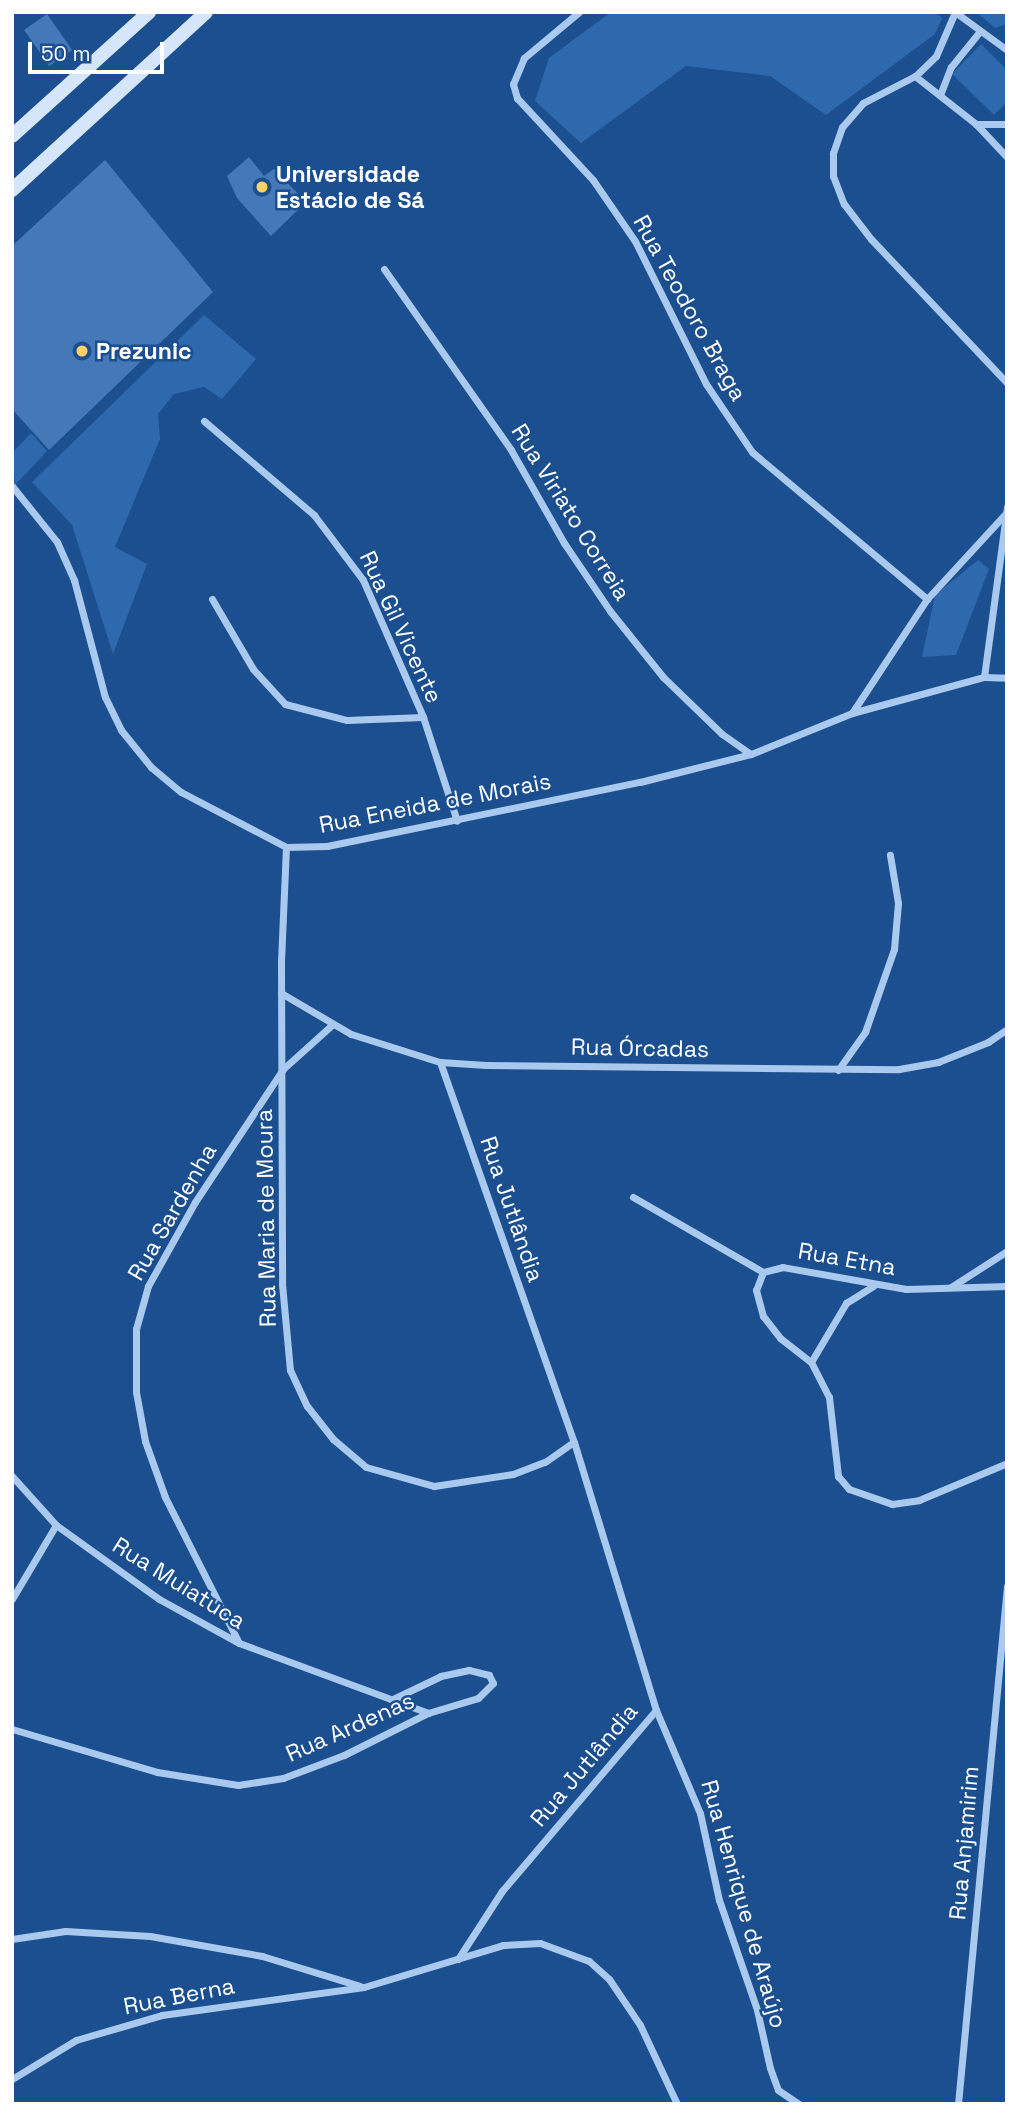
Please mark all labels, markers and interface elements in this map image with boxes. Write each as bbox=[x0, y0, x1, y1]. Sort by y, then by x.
scale bar bbox=[32, 28, 168, 72]
text: 50 m bbox=[41, 40, 91, 67]
place label: Universidade Estácio de Sá bbox=[276, 160, 425, 214]
marker: Universidade Estácio de Sá bbox=[254, 179, 270, 195]
street label: Rua Teodoro Braga bbox=[627, 210, 753, 406]
place label: Prezunic bbox=[96, 337, 192, 365]
marker: Prezunic bbox=[74, 343, 90, 359]
street label: Rua Viriato Correia bbox=[505, 419, 637, 605]
street label: Rua Gil Vicente bbox=[354, 546, 448, 708]
street label: Rua Eneida de Morais bbox=[317, 767, 553, 839]
street label: Rua Órcadas bbox=[571, 1033, 709, 1063]
street label: Rua Maria de Moura bbox=[250, 1109, 282, 1327]
street label: Rua Jutlândia bbox=[474, 1133, 550, 1285]
street label: Rua Sardenha bbox=[122, 1139, 222, 1285]
street label: Rua Etna bbox=[796, 1237, 898, 1281]
street label: Rua Muiatuca bbox=[107, 1531, 251, 1635]
street label: Rua Ardenas bbox=[281, 1686, 419, 1768]
street label: Rua Jutlândia bbox=[525, 1698, 643, 1832]
street label: Rua Anjamirim bbox=[944, 1765, 984, 1921]
street label: Rua Henrique de Araújo bbox=[695, 1777, 793, 2031]
street label: Rua Berna bbox=[121, 1972, 237, 2020]

